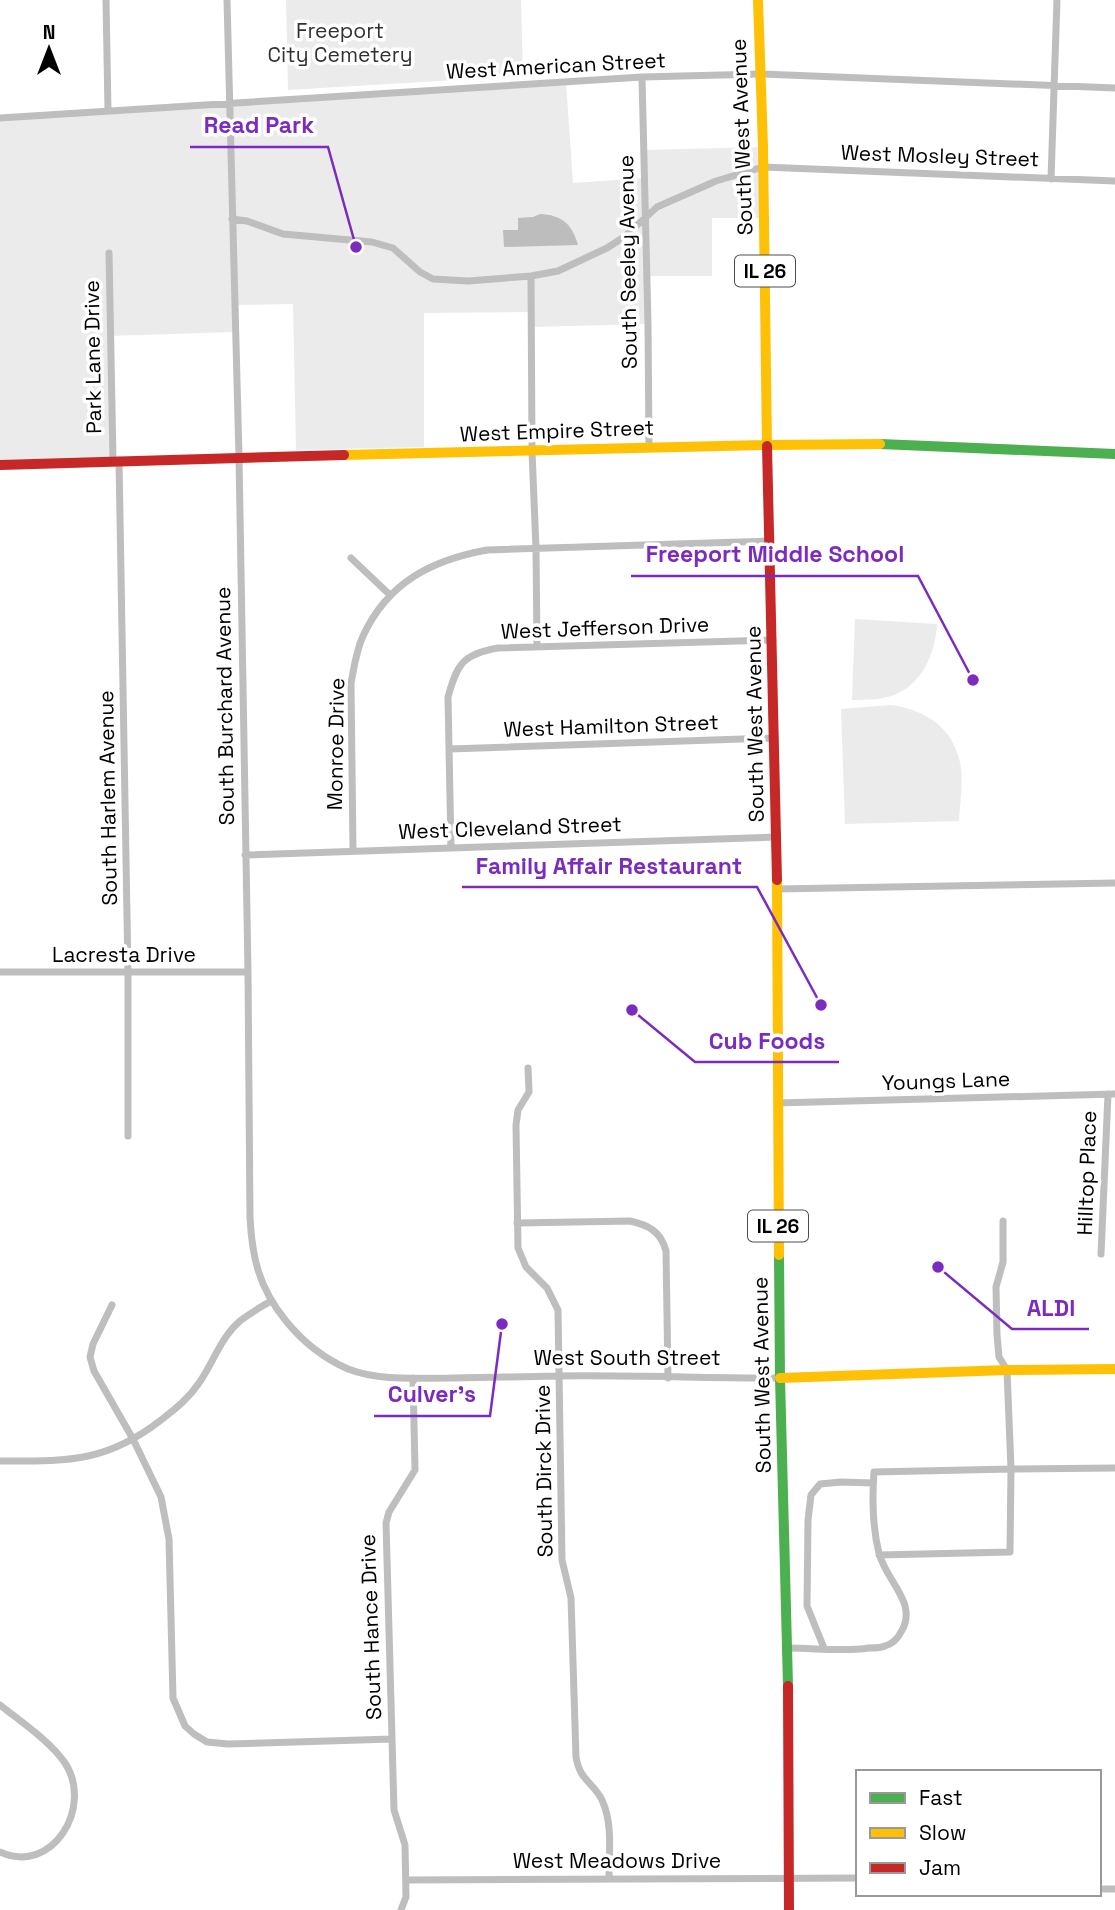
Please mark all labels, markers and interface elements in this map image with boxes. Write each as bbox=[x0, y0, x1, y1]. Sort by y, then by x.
north arrow bbox=[14, 14, 84, 84]
park label: Freeport City Cemetery bbox=[267, 17, 413, 68]
text: N bbox=[43, 20, 55, 45]
street label: South West Avenue bbox=[725, 38, 758, 236]
street label: West American Street bbox=[445, 46, 667, 85]
callout: Read Park bbox=[190, 103, 328, 147]
text: Read Park bbox=[204, 110, 314, 140]
street label: West Mosley Street bbox=[840, 139, 1040, 172]
street label: South Seeley Avenue bbox=[612, 155, 643, 369]
road number: IL 26 bbox=[735, 256, 795, 286]
street label: Park Lane Drive bbox=[78, 280, 107, 434]
street label: West Empire Street bbox=[459, 414, 655, 447]
callout: Freeport Middle School bbox=[631, 532, 918, 576]
text: Freeport Middle School bbox=[646, 539, 904, 569]
street label: South Burchard Avenue bbox=[209, 586, 240, 826]
street label: West Jefferson Drive bbox=[500, 610, 710, 645]
street label: South West Avenue bbox=[739, 625, 770, 823]
street label: Monroe Drive bbox=[321, 677, 350, 811]
street label: South Harlem Avenue bbox=[92, 690, 123, 906]
street label: West Hamilton Street bbox=[503, 708, 719, 743]
street label: West Cleveland Street bbox=[398, 810, 622, 845]
callout: Family Affair Restaurant bbox=[462, 843, 757, 887]
text: Family Affair Restaurant bbox=[476, 851, 742, 881]
street label: Lacresta Drive bbox=[52, 941, 196, 968]
callout: Cub Foods bbox=[695, 1018, 839, 1062]
text: Cub Foods bbox=[709, 1026, 825, 1056]
street label: Youngs Lane bbox=[881, 1065, 1011, 1096]
street label: Hilltop Place bbox=[1071, 1110, 1102, 1236]
road number: IL 26 bbox=[748, 1210, 808, 1242]
street label: South West Avenue bbox=[746, 1276, 777, 1474]
callout: ALDI bbox=[1012, 1285, 1089, 1329]
text: ALDI bbox=[1027, 1293, 1075, 1323]
street label: West South Street bbox=[533, 1344, 721, 1371]
callout: Culver's bbox=[374, 1372, 490, 1416]
text: Culver's bbox=[388, 1379, 476, 1409]
street label: South Dirck Drive bbox=[528, 1384, 559, 1558]
street label: South Hance Drive bbox=[354, 1534, 387, 1720]
legend bbox=[856, 1770, 1101, 1896]
text: Fast bbox=[919, 1784, 963, 1811]
text: Slow bbox=[919, 1819, 967, 1846]
street label: West Meadows Drive bbox=[513, 1847, 721, 1874]
text: Jam bbox=[919, 1854, 961, 1881]

